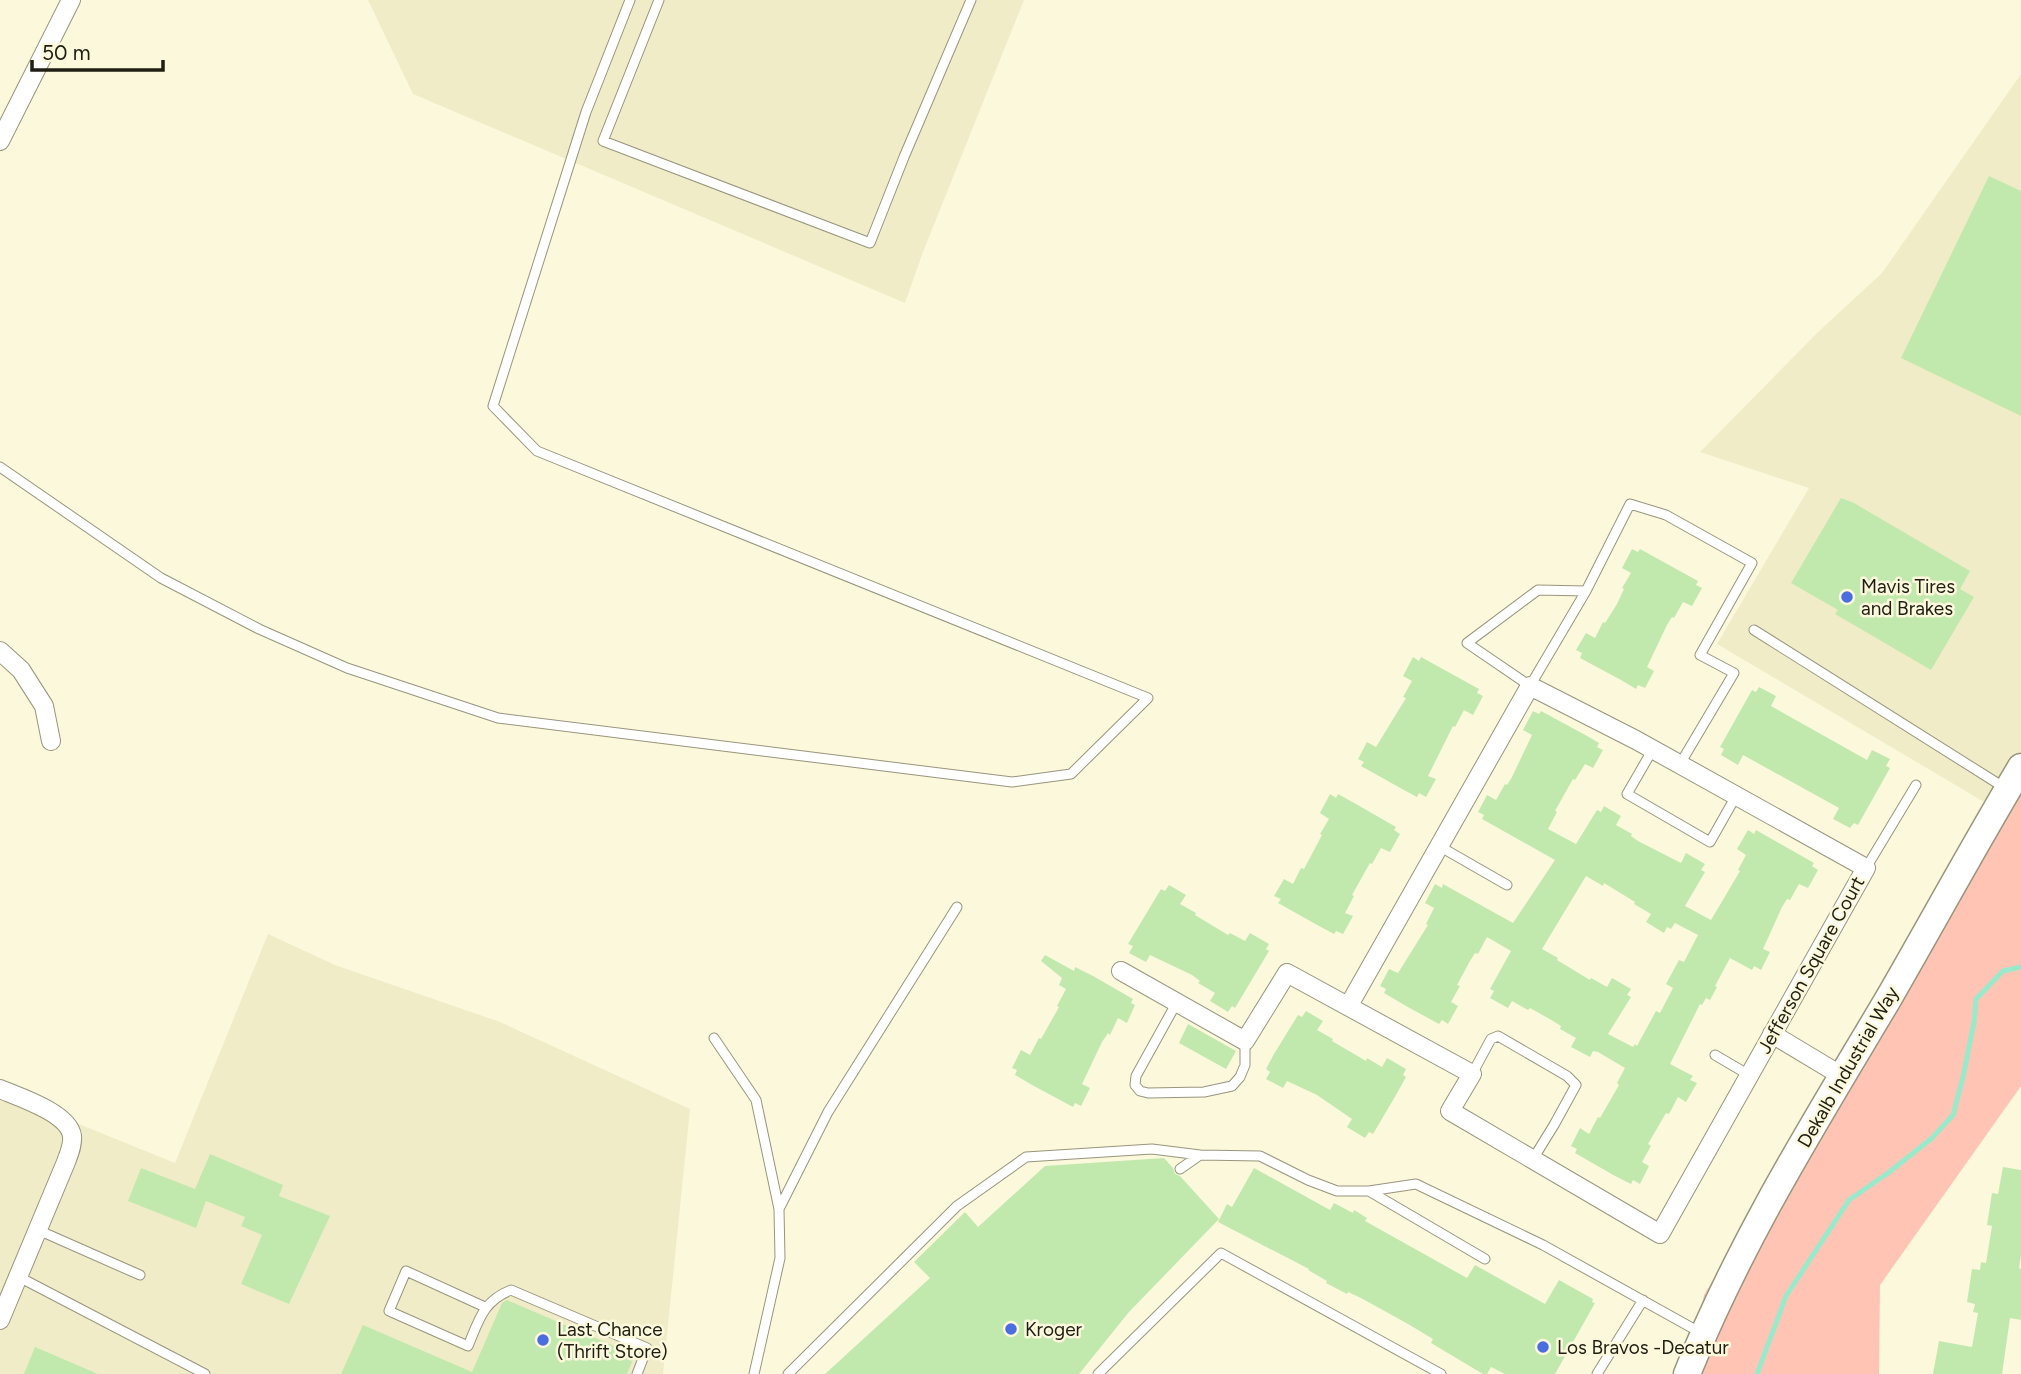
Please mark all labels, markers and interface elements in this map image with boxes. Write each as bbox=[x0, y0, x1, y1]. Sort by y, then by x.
scale bar bbox=[32, 28, 163, 72]
text: 50 m bbox=[42, 40, 91, 65]
place label: Mavis Tires and Brakes bbox=[1861, 575, 1955, 620]
marker: Mavis Tires and Brakes bbox=[1839, 589, 1855, 605]
street label: Jefferson Square Court bbox=[1753, 872, 1869, 1058]
street label: Dekalb Industrial Way bbox=[1793, 982, 1903, 1152]
place label: Last Chance (Thrift Store) bbox=[557, 1318, 668, 1363]
place label: Kroger bbox=[1025, 1318, 1083, 1341]
marker: Kroger bbox=[1003, 1321, 1019, 1337]
marker: Last Chance (Thrift Store) bbox=[535, 1332, 551, 1348]
place label: Los Bravos -Decatur bbox=[1557, 1336, 1729, 1359]
marker: Los Bravos -Decatur bbox=[1535, 1339, 1551, 1355]

